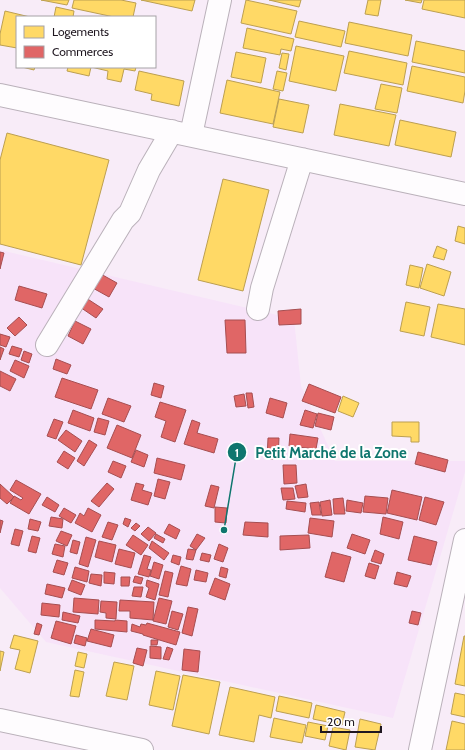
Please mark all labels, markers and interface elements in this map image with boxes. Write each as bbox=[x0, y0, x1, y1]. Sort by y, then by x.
legend bbox=[16, 16, 156, 68]
text: Logements bbox=[52, 24, 109, 39]
text: Commerces bbox=[52, 44, 113, 59]
callout: Petit Marché de la Zone bbox=[227, 439, 414, 466]
text: Petit Marché de la Zone bbox=[255, 444, 407, 462]
text: 1 bbox=[235, 445, 239, 460]
scale bar bbox=[321, 708, 381, 734]
text: 20 m bbox=[327, 714, 355, 729]

